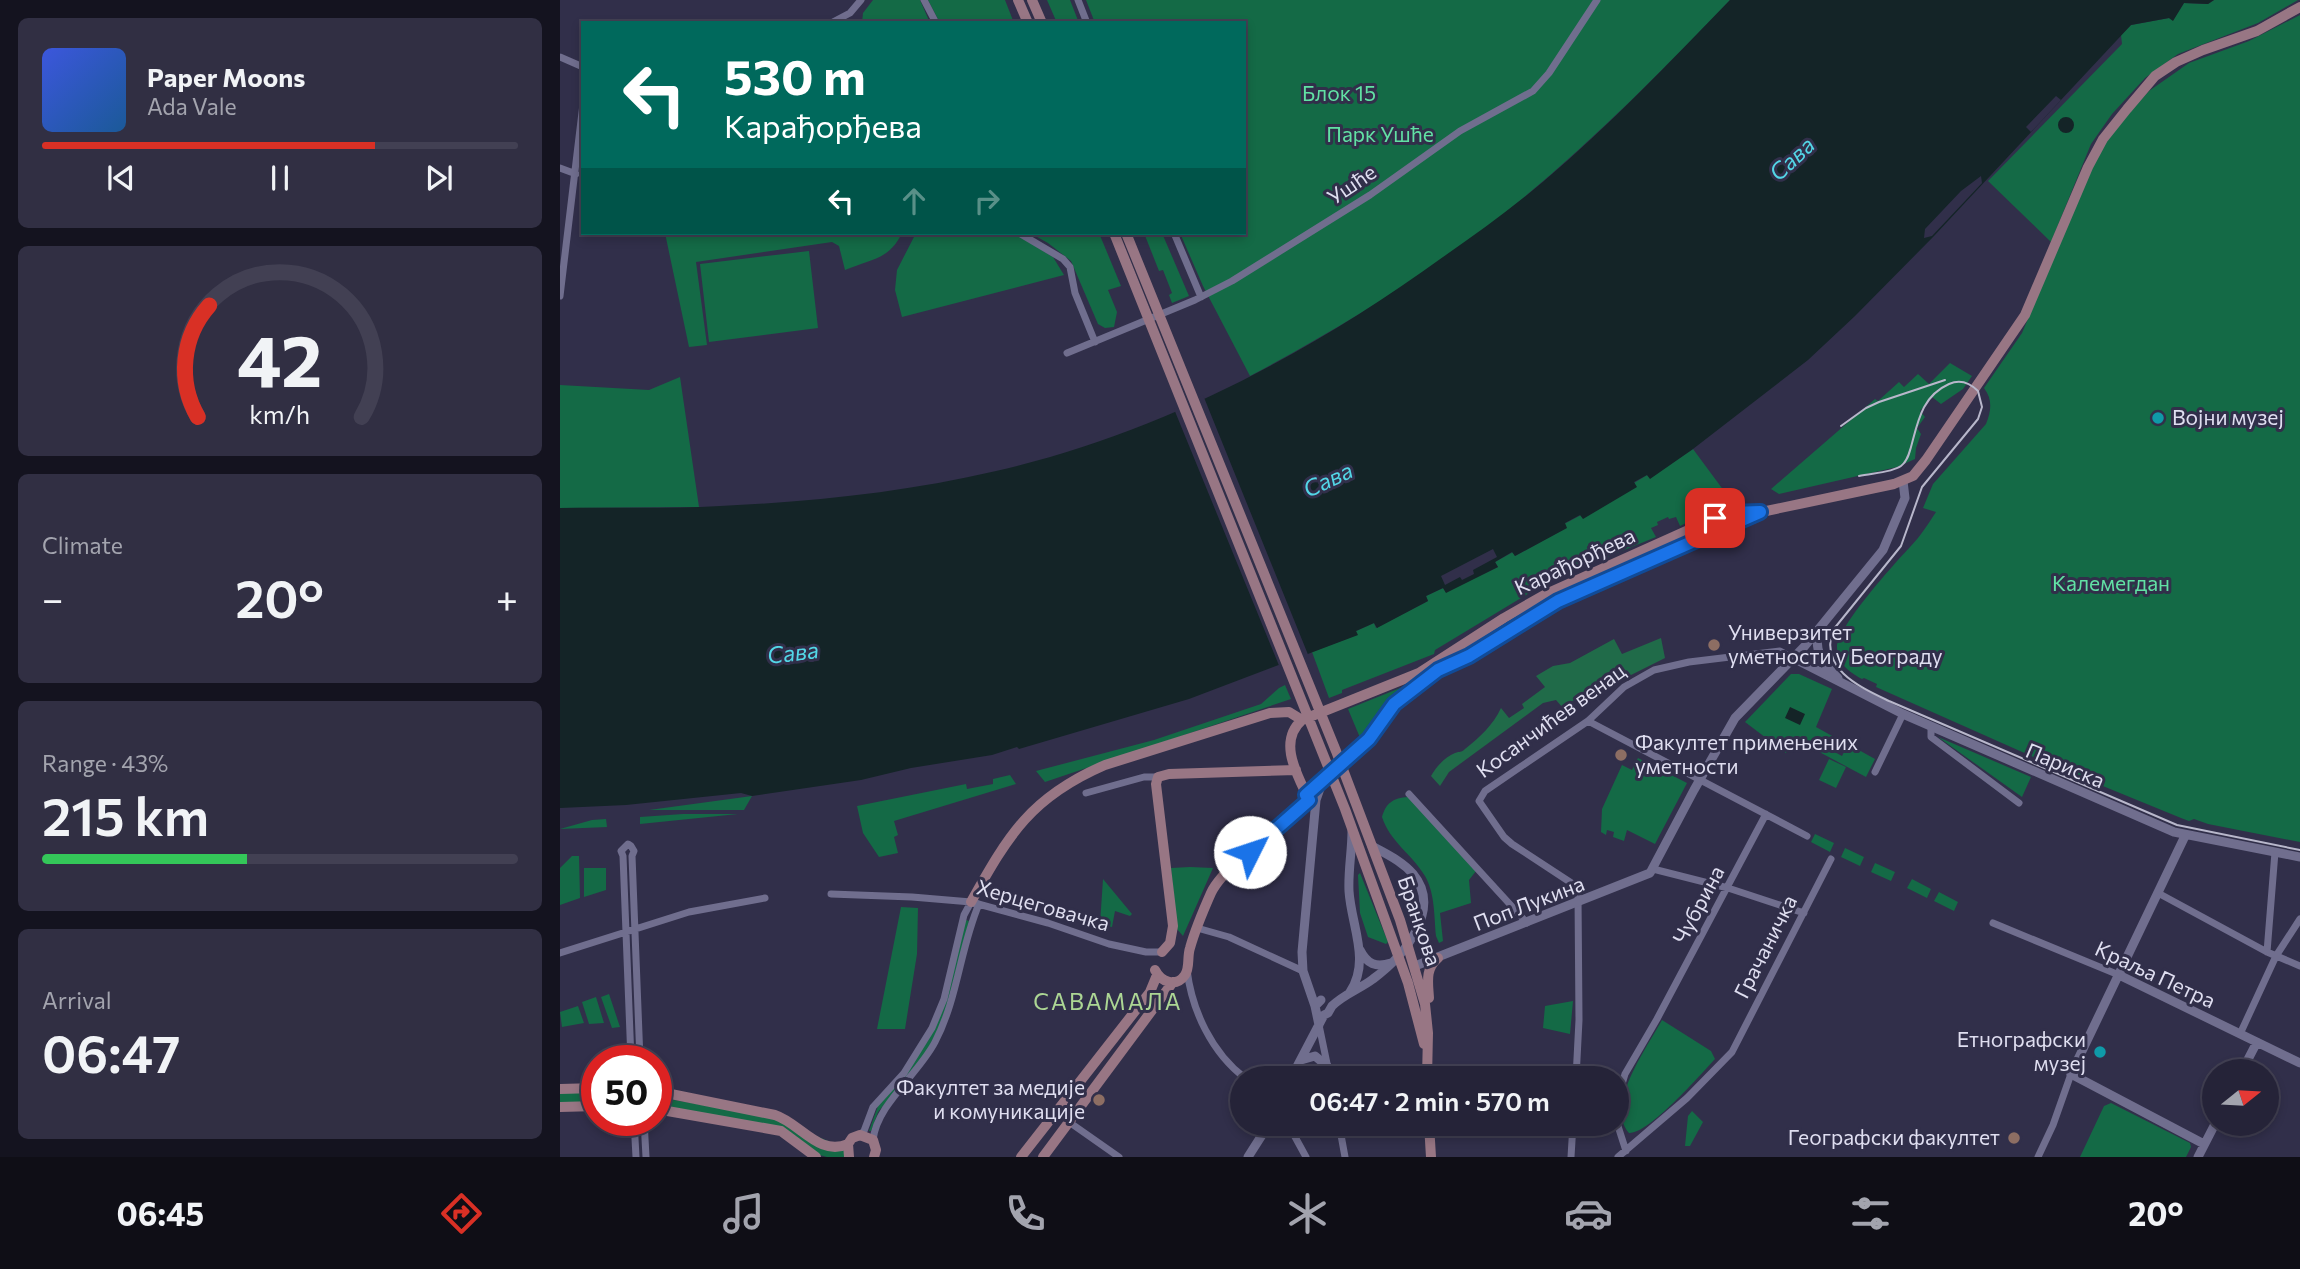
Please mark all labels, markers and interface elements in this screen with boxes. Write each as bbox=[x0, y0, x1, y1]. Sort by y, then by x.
text: 530 m bbox=[724, 45, 866, 105]
icon: left bbox=[609, 49, 700, 140]
text: Paper Moons bbox=[147, 61, 305, 92]
park label: Блок 15 bbox=[1302, 80, 1376, 105]
text: Ada Vale bbox=[147, 92, 237, 120]
text: Карађорђева bbox=[724, 105, 922, 145]
park label: Парк Ушће bbox=[1326, 121, 1434, 146]
water label: Сава bbox=[1763, 130, 1820, 186]
street label: Ушће bbox=[1322, 158, 1380, 209]
icon: previous bbox=[102, 159, 140, 197]
icon: pause bbox=[261, 159, 299, 197]
icon: next bbox=[420, 159, 458, 197]
icon: left bbox=[822, 182, 860, 220]
icon: ahead bbox=[895, 182, 933, 220]
icon: right bbox=[968, 182, 1006, 220]
text: 42 bbox=[237, 313, 323, 402]
text: km/h bbox=[250, 398, 310, 428]
place label: Војни музеј bbox=[2172, 404, 2284, 429]
marker: Војни музеј bbox=[2150, 410, 2166, 426]
water label: Сава bbox=[1298, 455, 1357, 503]
pin bbox=[1685, 488, 1745, 548]
icon: arrive bbox=[1696, 499, 1734, 537]
street label: Карађорђева bbox=[1510, 522, 1638, 599]
text: Climate bbox=[42, 531, 123, 559]
text: 20° bbox=[235, 565, 324, 629]
park label: Калемегдан bbox=[2052, 570, 2170, 595]
text: − bbox=[42, 574, 64, 621]
text: + bbox=[496, 574, 518, 621]
place label: Универзитет уметности у Београду bbox=[1728, 619, 1943, 668]
water label: Сава bbox=[765, 635, 820, 669]
marker: Универзитет уметности у Београду bbox=[1706, 637, 1722, 653]
street label: Косанчићев венац bbox=[1471, 657, 1629, 782]
place label: Факултет примењених уметности bbox=[1635, 729, 1858, 778]
street label: Париска bbox=[2022, 737, 2109, 792]
marker: Факултет примењених уметности bbox=[1613, 747, 1629, 763]
text: Range · 43% bbox=[42, 749, 168, 777]
text: 215 km bbox=[42, 783, 209, 847]
position arrow bbox=[1213, 815, 1287, 889]
street label: Чубрина bbox=[1667, 861, 1729, 948]
street label: Поп Лукина bbox=[1469, 870, 1588, 935]
street label: Бранкова bbox=[1393, 872, 1447, 969]
street label: Херцеговачка bbox=[974, 874, 1113, 935]
street label: Грачаничка bbox=[1728, 890, 1801, 1002]
street label: Краља Петра bbox=[2092, 935, 2220, 1012]
text: Arrival bbox=[42, 986, 112, 1014]
district label: САВАМАЛА bbox=[1033, 987, 1183, 1015]
text: 06:47 bbox=[42, 1020, 180, 1084]
place label: Етнографски музеј bbox=[1957, 1026, 2086, 1075]
marker: Етнографски музеј bbox=[2092, 1044, 2108, 1060]
speed limit sign: 50 bbox=[581, 1045, 672, 1136]
north arrow bbox=[2202, 1059, 2278, 1136]
map controls bbox=[2202, 1059, 2279, 1136]
place label: Факултет за медије и комуникације bbox=[896, 1074, 1085, 1123]
text: 06:47 · 2 min · 570 m bbox=[1309, 1085, 1550, 1116]
marker: Факултет за медије и комуникације bbox=[1091, 1092, 1107, 1108]
place label: Географски факултет bbox=[1788, 1124, 2000, 1149]
marker: Географски факултет bbox=[2006, 1130, 2022, 1146]
icon: directions bbox=[437, 1189, 486, 1238]
icon: music bbox=[719, 1189, 768, 1238]
icon: phone bbox=[1001, 1189, 1050, 1238]
icon: climate bbox=[1283, 1189, 1332, 1238]
icon: car bbox=[1564, 1189, 1613, 1238]
icon: filters bbox=[1846, 1189, 1895, 1238]
text: 06:45 bbox=[116, 1193, 204, 1233]
text: 20° bbox=[2128, 1193, 2183, 1233]

